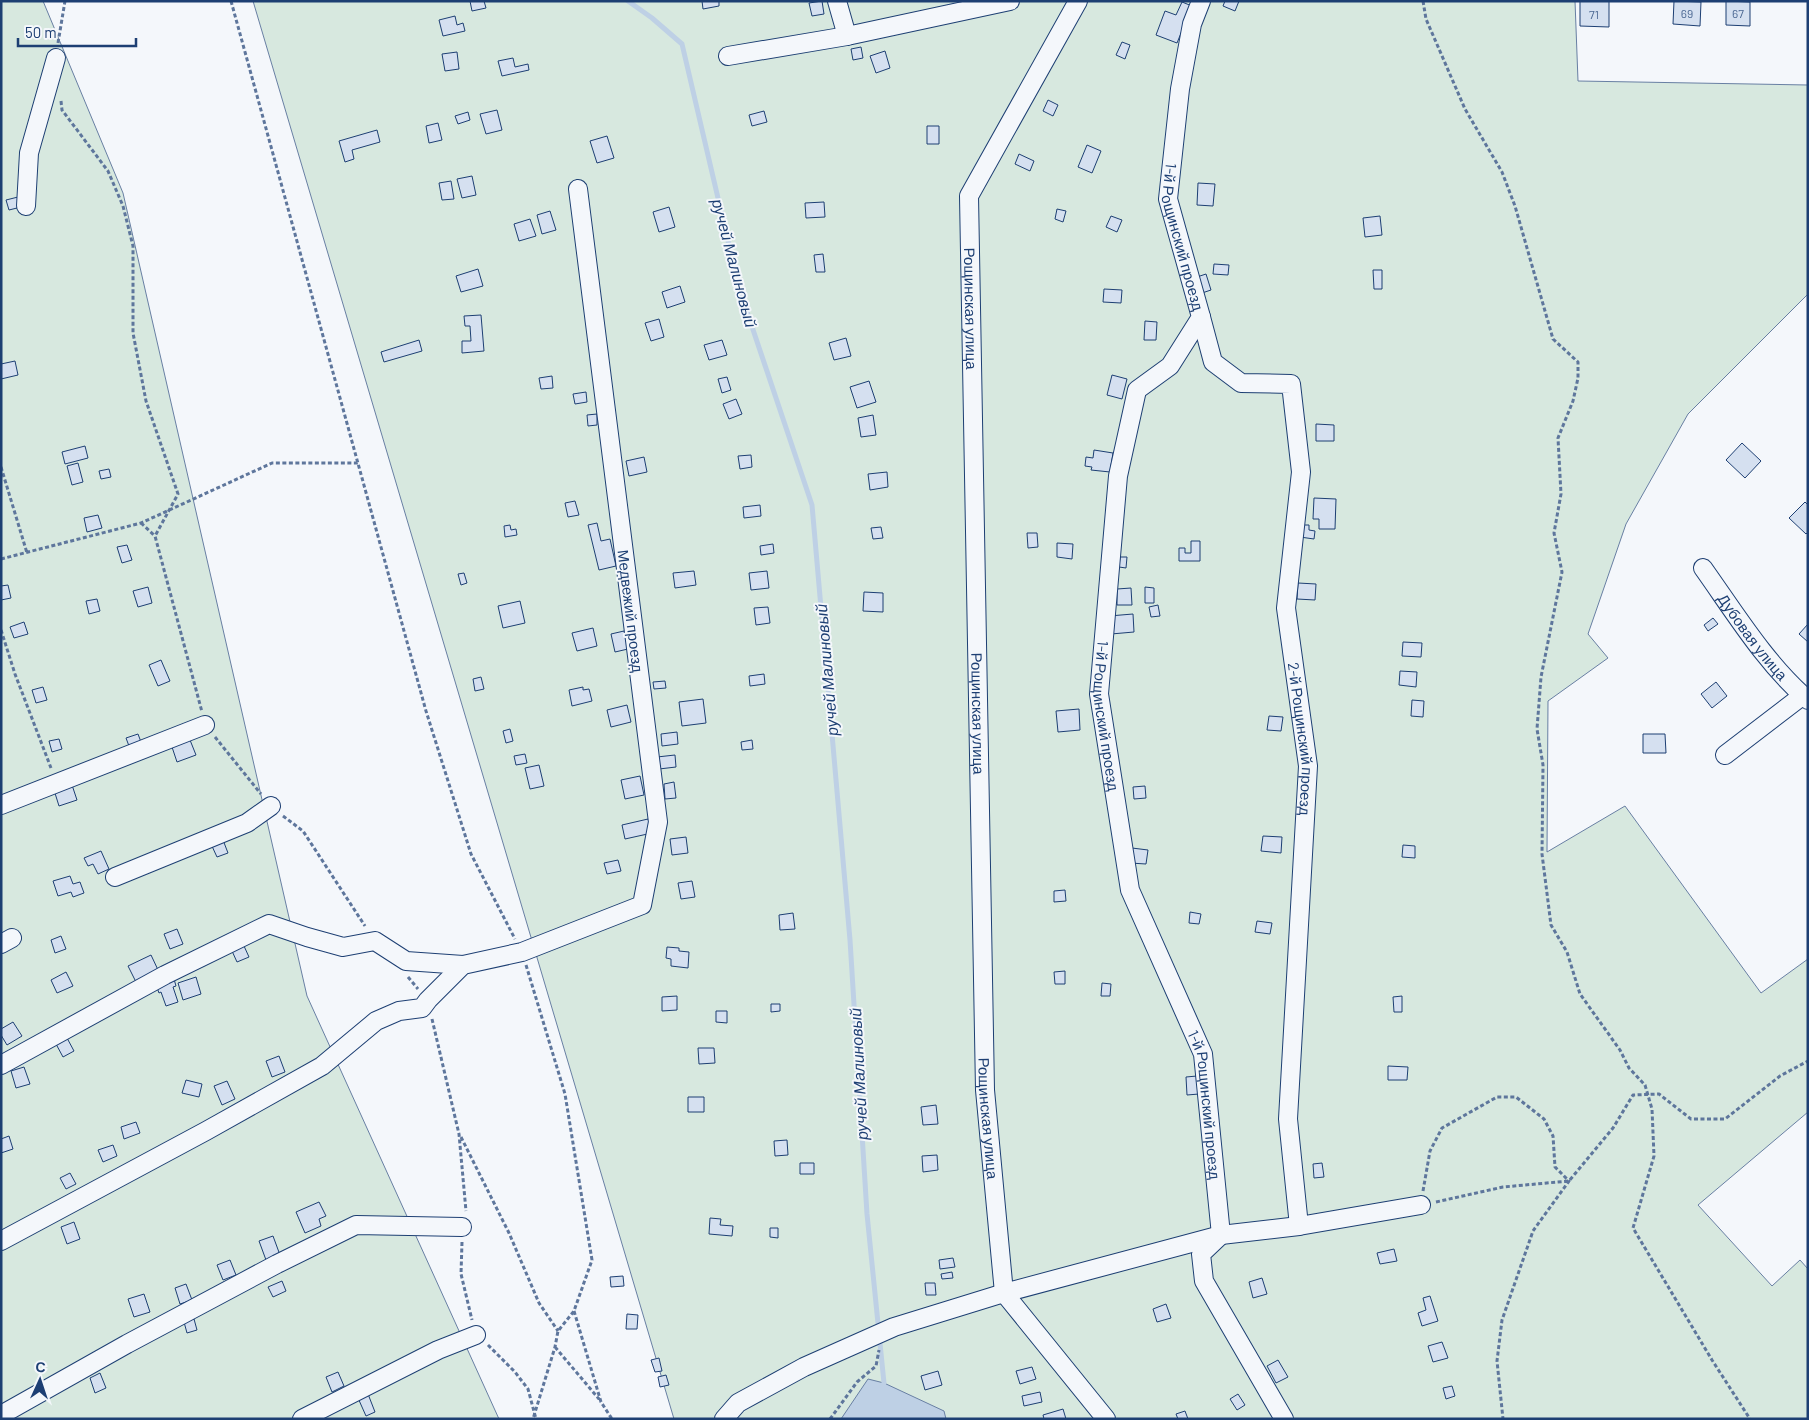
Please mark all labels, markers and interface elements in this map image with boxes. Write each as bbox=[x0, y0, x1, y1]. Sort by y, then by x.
house number: 69 bbox=[1681, 6, 1693, 20]
house number: 67 bbox=[1732, 6, 1744, 20]
house number: 71 bbox=[1589, 7, 1599, 21]
scale bar bbox=[18, 15, 135, 47]
text: 50 m bbox=[25, 23, 57, 41]
street label: 1-й Рощинский проезд bbox=[1158, 162, 1208, 313]
water label: ручей Малиновый bbox=[708, 196, 761, 330]
street label: Рощинская улица bbox=[961, 247, 981, 370]
street label: Медвежий проезд bbox=[615, 549, 647, 674]
street label: Дубовая улица bbox=[1715, 590, 1792, 684]
water label: ручей Малиновый bbox=[811, 603, 841, 738]
street label: 1-й Рощинский проезд bbox=[1090, 640, 1123, 792]
street label: Рощинская улица bbox=[968, 652, 988, 775]
street label: 2-й Рощинский проезд bbox=[1285, 661, 1317, 816]
water label: ручей Малиновый bbox=[845, 1007, 871, 1142]
street label: 1-й Рощинский проезд bbox=[1184, 1027, 1224, 1181]
street label: Рощинская улица bbox=[975, 1057, 1002, 1181]
north arrow bbox=[15, 1355, 65, 1405]
text: С bbox=[35, 1358, 46, 1375]

